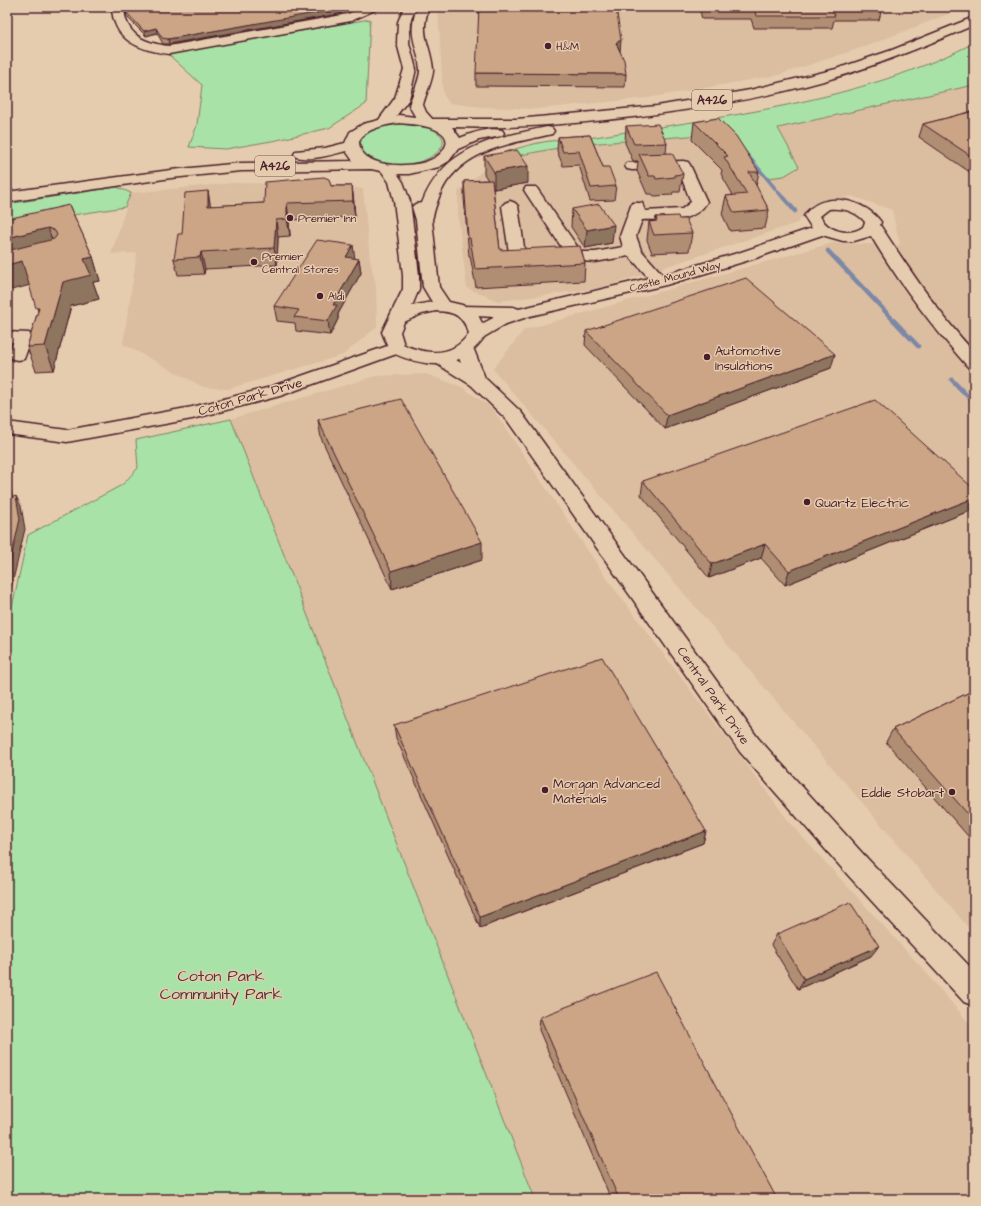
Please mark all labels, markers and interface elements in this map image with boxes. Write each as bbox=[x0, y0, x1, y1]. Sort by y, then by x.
place label: H&M bbox=[556, 39, 579, 54]
marker: H&M bbox=[543, 41, 553, 51]
road number: A426 bbox=[692, 90, 732, 110]
road number: A426 bbox=[255, 156, 295, 176]
place label: Premier Inn bbox=[298, 211, 357, 226]
marker: Premier Inn bbox=[285, 213, 295, 223]
place label: Premier Central Stores bbox=[262, 249, 339, 277]
marker: Premier Central Stores bbox=[249, 257, 259, 267]
street label: Castle Mound Way bbox=[628, 257, 723, 297]
place label: Aldi bbox=[328, 289, 344, 304]
marker: Aldi bbox=[315, 291, 325, 301]
place label: Automotive Insulations bbox=[715, 342, 781, 375]
marker: Automotive Insulations bbox=[702, 352, 712, 362]
street label: Coton Park Drive bbox=[196, 374, 304, 420]
place label: Quartz Electric bbox=[815, 494, 909, 512]
marker: Quartz Electric bbox=[802, 497, 812, 507]
street label: Central Park Drive bbox=[673, 643, 754, 748]
place label: Morgan Advanced Materials bbox=[553, 775, 660, 808]
place label: Eddie Stobart bbox=[862, 784, 945, 802]
marker: Morgan Advanced Materials bbox=[540, 785, 550, 795]
marker: Eddie Stobart bbox=[947, 787, 957, 797]
park label: Coton Park Community Park bbox=[160, 965, 282, 1006]

